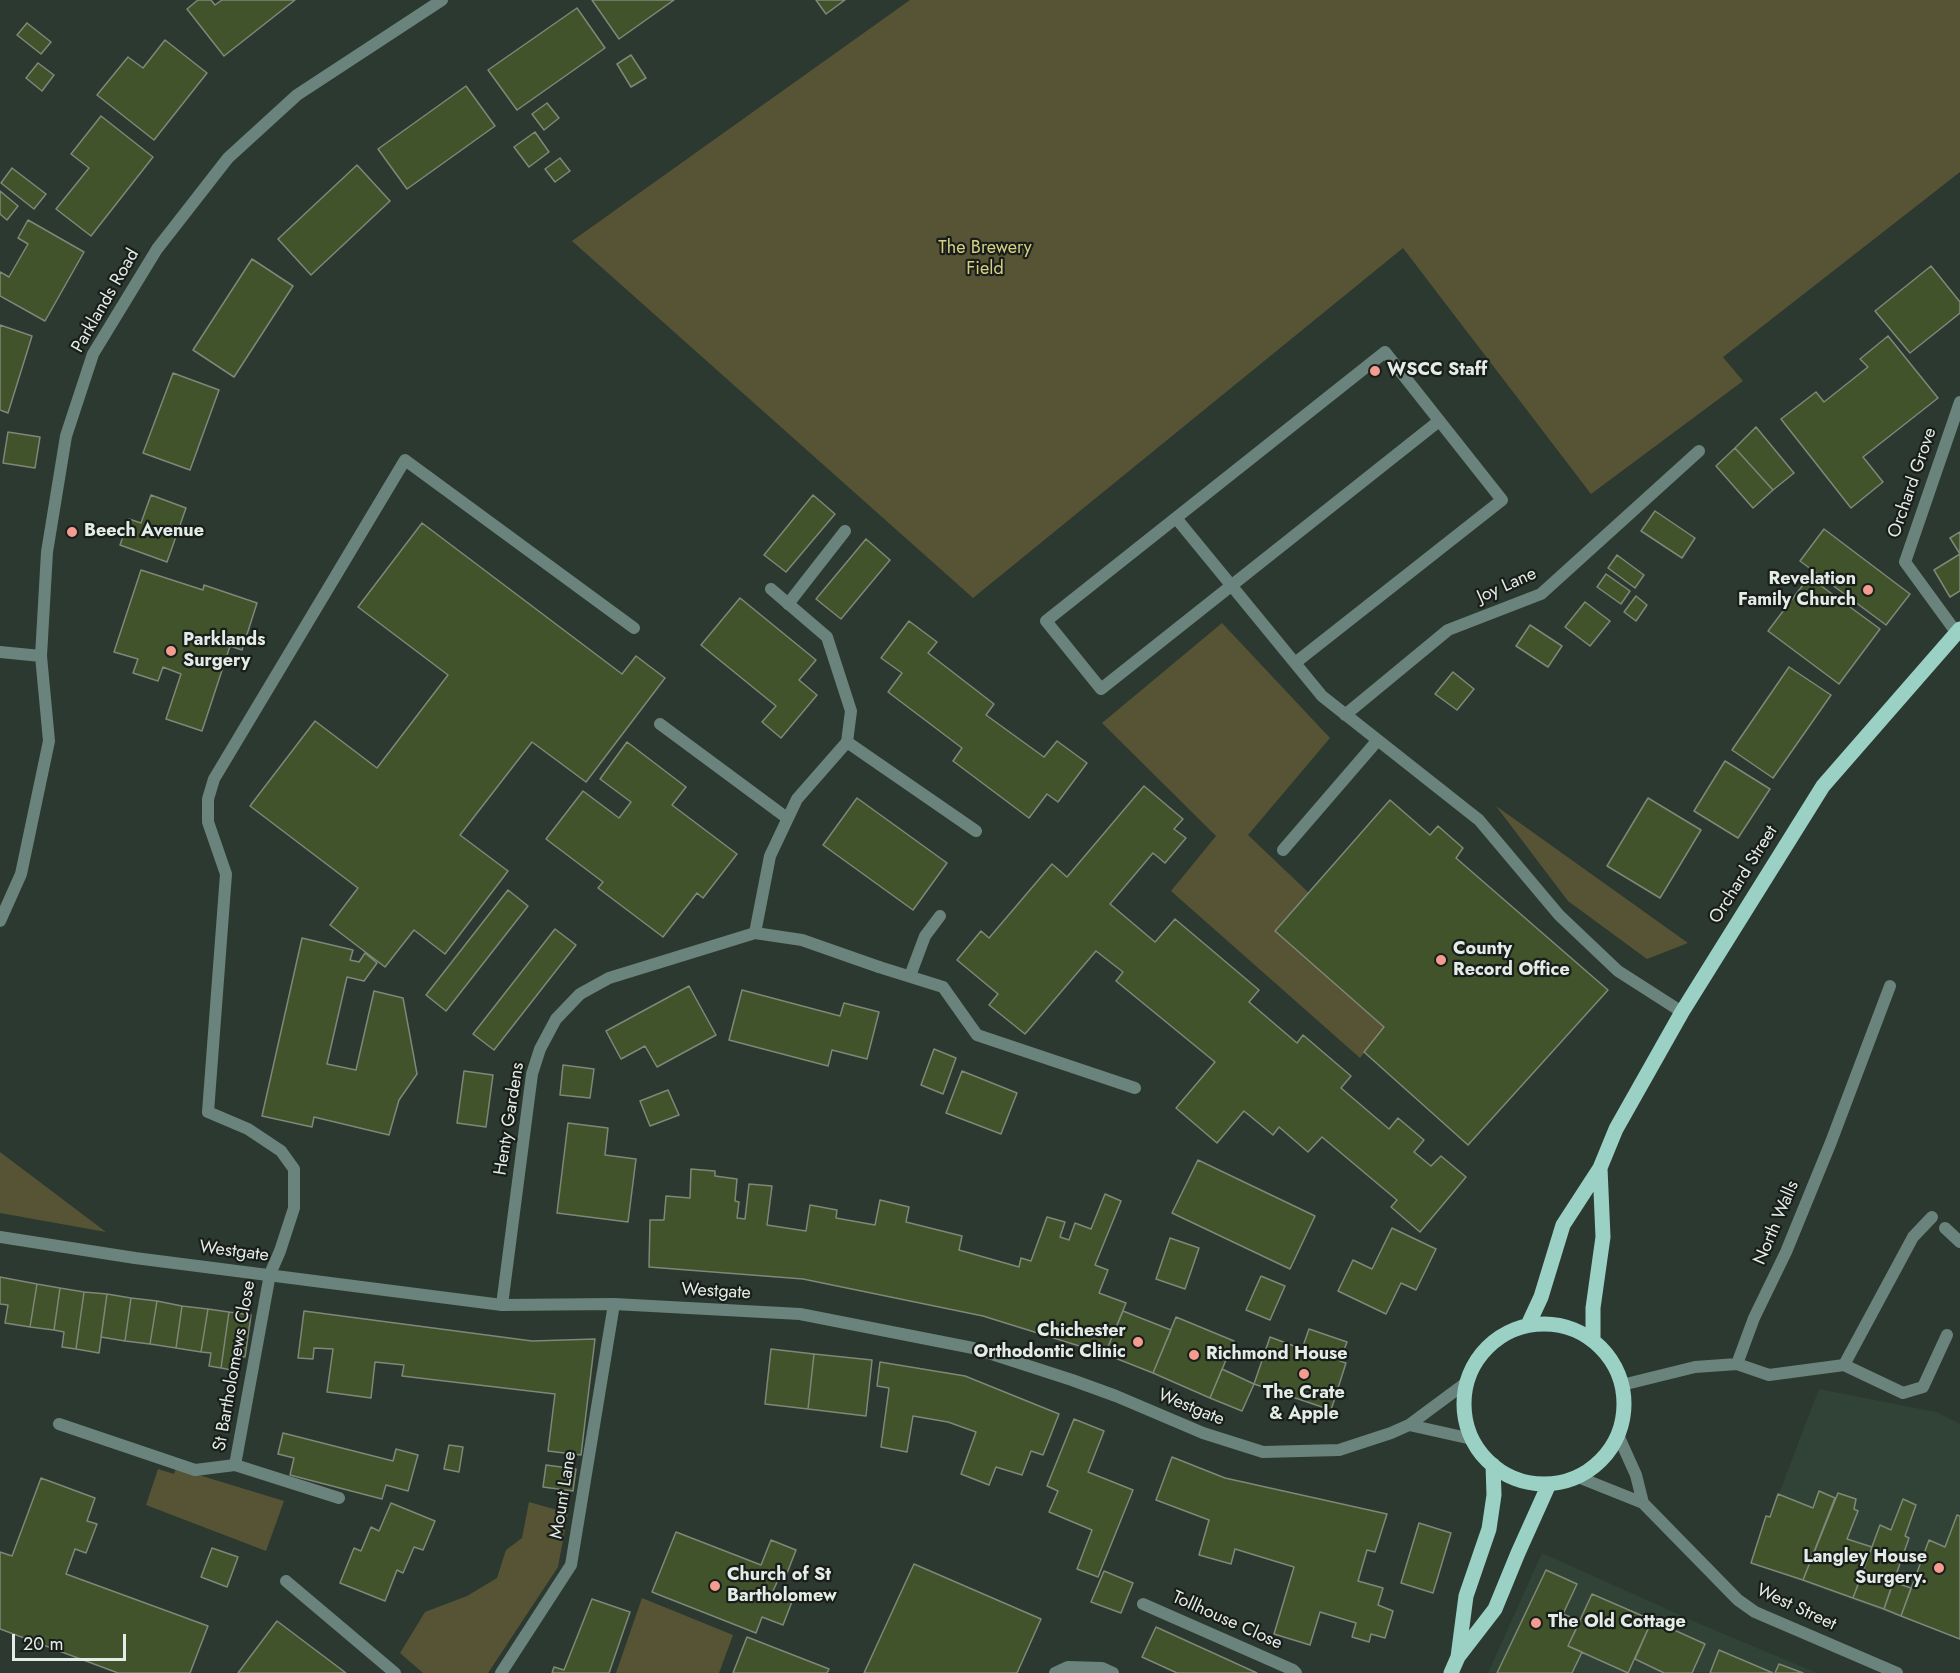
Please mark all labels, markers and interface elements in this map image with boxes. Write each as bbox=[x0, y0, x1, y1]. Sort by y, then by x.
park label: The Brewery Field bbox=[938, 238, 1032, 280]
street label: Parklands Road bbox=[68, 245, 144, 357]
place label: WSCC Staff bbox=[1387, 360, 1487, 382]
marker: WSCC Staff bbox=[1368, 364, 1382, 378]
street label: Orchard Grove bbox=[1884, 425, 1942, 541]
place label: Beech Avenue bbox=[84, 521, 204, 543]
marker: Beech Avenue bbox=[65, 525, 79, 539]
street label: Joy Lane bbox=[1474, 563, 1540, 609]
place label: Revelation Family Church bbox=[1738, 569, 1856, 612]
marker: Revelation Family Church bbox=[1861, 583, 1875, 597]
place label: Parklands Surgery bbox=[183, 630, 265, 672]
marker: Parklands Surgery bbox=[164, 644, 178, 658]
street label: Orchard Street bbox=[1705, 822, 1783, 928]
place label: County Record Office bbox=[1453, 939, 1570, 982]
marker: County Record Office bbox=[1434, 953, 1448, 967]
street label: Henty Gardens bbox=[490, 1061, 530, 1177]
street label: North Walls bbox=[1750, 1178, 1804, 1268]
street label: Westgate bbox=[198, 1237, 270, 1267]
street label: St Bartholomews Close bbox=[209, 1279, 261, 1453]
street label: Westgate bbox=[681, 1279, 751, 1305]
place label: Chichester Orthodontic Clinic bbox=[974, 1321, 1126, 1364]
marker: Chichester Orthodontic Clinic bbox=[1131, 1335, 1145, 1349]
place label: Richmond House bbox=[1206, 1344, 1348, 1366]
marker: Richmond House bbox=[1187, 1348, 1201, 1362]
marker: The Crate & Apple bbox=[1297, 1367, 1311, 1381]
place label: The Crate & Apple bbox=[1263, 1383, 1345, 1426]
street label: Westgate bbox=[1155, 1385, 1227, 1431]
street label: Mount Lane bbox=[546, 1450, 582, 1540]
place label: Langley House Surgery. bbox=[1803, 1547, 1927, 1590]
marker: Langley House Surgery. bbox=[1932, 1561, 1946, 1575]
place label: Church of St Bartholomew bbox=[727, 1565, 837, 1608]
marker: Church of St Bartholomew bbox=[708, 1579, 722, 1593]
street label: West Street bbox=[1753, 1580, 1839, 1636]
street label: Tollhouse Close bbox=[1169, 1587, 1285, 1655]
place label: The Old Cottage bbox=[1548, 1612, 1686, 1634]
marker: The Old Cottage bbox=[1529, 1616, 1543, 1630]
scale bar bbox=[15, 1622, 129, 1660]
text: 20 m bbox=[23, 1631, 63, 1657]

